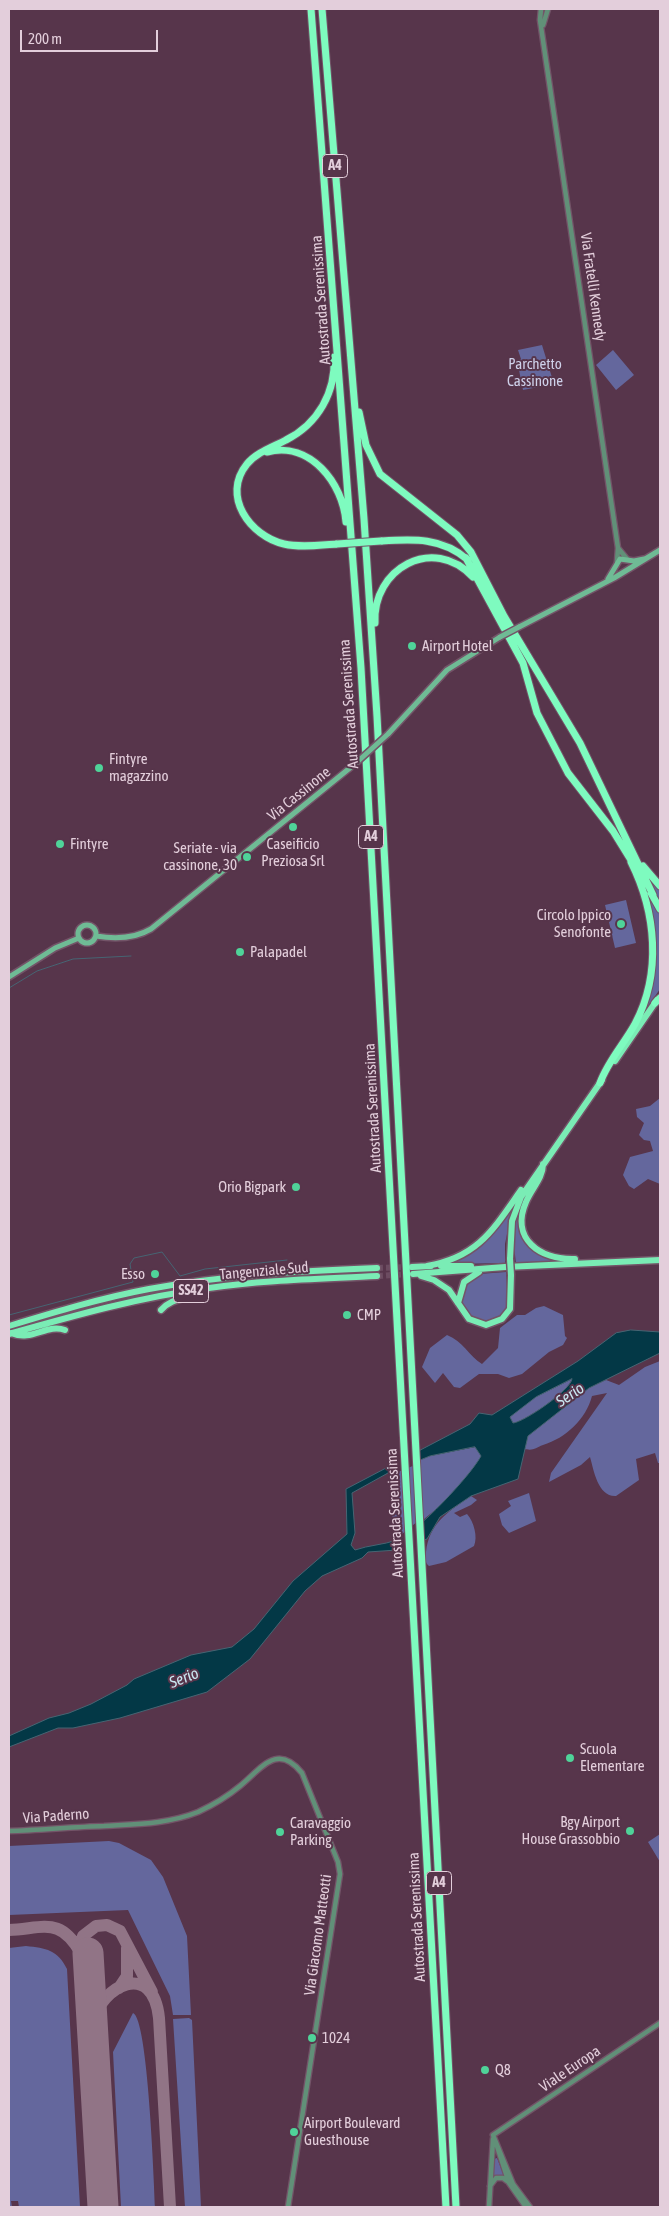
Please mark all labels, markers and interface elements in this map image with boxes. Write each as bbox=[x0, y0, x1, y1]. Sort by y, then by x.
scale bar bbox=[22, 20, 160, 52]
text: 200 m bbox=[28, 30, 62, 47]
road number: A4 bbox=[322, 154, 348, 178]
street label: Via Fratelli Kennedy bbox=[576, 232, 610, 342]
street label: Autostrada Serenissima bbox=[308, 235, 334, 365]
park label: Parchetto Cassinone bbox=[507, 355, 563, 390]
place label: Airport Hotel bbox=[422, 637, 493, 655]
street label: Autostrada Serenissima bbox=[336, 639, 362, 769]
marker: Airport Hotel bbox=[406, 640, 418, 652]
place label: Fintyre magazzino bbox=[109, 750, 168, 785]
marker: Fintyre magazzino bbox=[93, 762, 105, 774]
street label: Via Cassinone bbox=[264, 763, 334, 825]
marker: Caseificio Preziosa Srl bbox=[287, 821, 299, 833]
road number: A4 bbox=[358, 826, 384, 849]
place label: Fintyre bbox=[70, 835, 109, 853]
place label: Caseificio Preziosa Srl bbox=[261, 835, 325, 870]
marker: Fintyre bbox=[54, 838, 66, 850]
place label: Seriate - via cassinone, 30 bbox=[163, 839, 237, 874]
marker: Seriate - via cassinone, 30 bbox=[241, 851, 253, 863]
place label: Circolo Ippico Senofonte bbox=[537, 906, 611, 941]
marker: Circolo Ippico Senofonte bbox=[615, 918, 627, 930]
place label: Palapadel bbox=[250, 943, 307, 961]
marker: Palapadel bbox=[234, 946, 246, 958]
street label: Autostrada Serenissima bbox=[361, 1043, 385, 1173]
place label: Orio Bigpark bbox=[218, 1178, 286, 1196]
marker: Orio Bigpark bbox=[290, 1181, 302, 1193]
street label: Tangenziale Sud bbox=[219, 1258, 309, 1284]
place label: Esso bbox=[121, 1265, 145, 1283]
marker: Esso bbox=[149, 1268, 161, 1280]
road number: SS42 bbox=[174, 1280, 208, 1302]
place label: CMP bbox=[357, 1306, 381, 1324]
marker: CMP bbox=[341, 1309, 353, 1321]
water label: Serio bbox=[552, 1379, 588, 1411]
street label: Autostrada Serenissima bbox=[383, 1448, 407, 1578]
water label: Serio bbox=[167, 1663, 201, 1693]
place label: Scuola Elementare bbox=[580, 1740, 644, 1775]
marker: Scuola Elementare bbox=[564, 1752, 576, 1764]
street label: Via Paderno bbox=[22, 1805, 90, 1827]
place label: Bgy Airport House Grassobbio bbox=[521, 1813, 620, 1848]
place label: Caravaggio Parking bbox=[290, 1814, 351, 1849]
marker: Bgy Airport House Grassobbio bbox=[624, 1825, 636, 1837]
marker: Caravaggio Parking bbox=[274, 1826, 286, 1838]
street label: Autostrada Serenissima bbox=[405, 1852, 429, 1982]
road number: A4 bbox=[426, 1872, 452, 1895]
street label: Via Giacomo Matteotti bbox=[301, 1873, 335, 1997]
place label: 1024 bbox=[322, 2029, 350, 2047]
marker: 1024 bbox=[306, 2032, 318, 2044]
street label: Viale Europa bbox=[536, 2042, 604, 2096]
place label: Q8 bbox=[495, 2061, 511, 2079]
marker: Q8 bbox=[479, 2064, 491, 2076]
place label: Airport Boulevard Guesthouse bbox=[304, 2114, 400, 2149]
marker: Airport Boulevard Guesthouse bbox=[288, 2126, 300, 2138]

